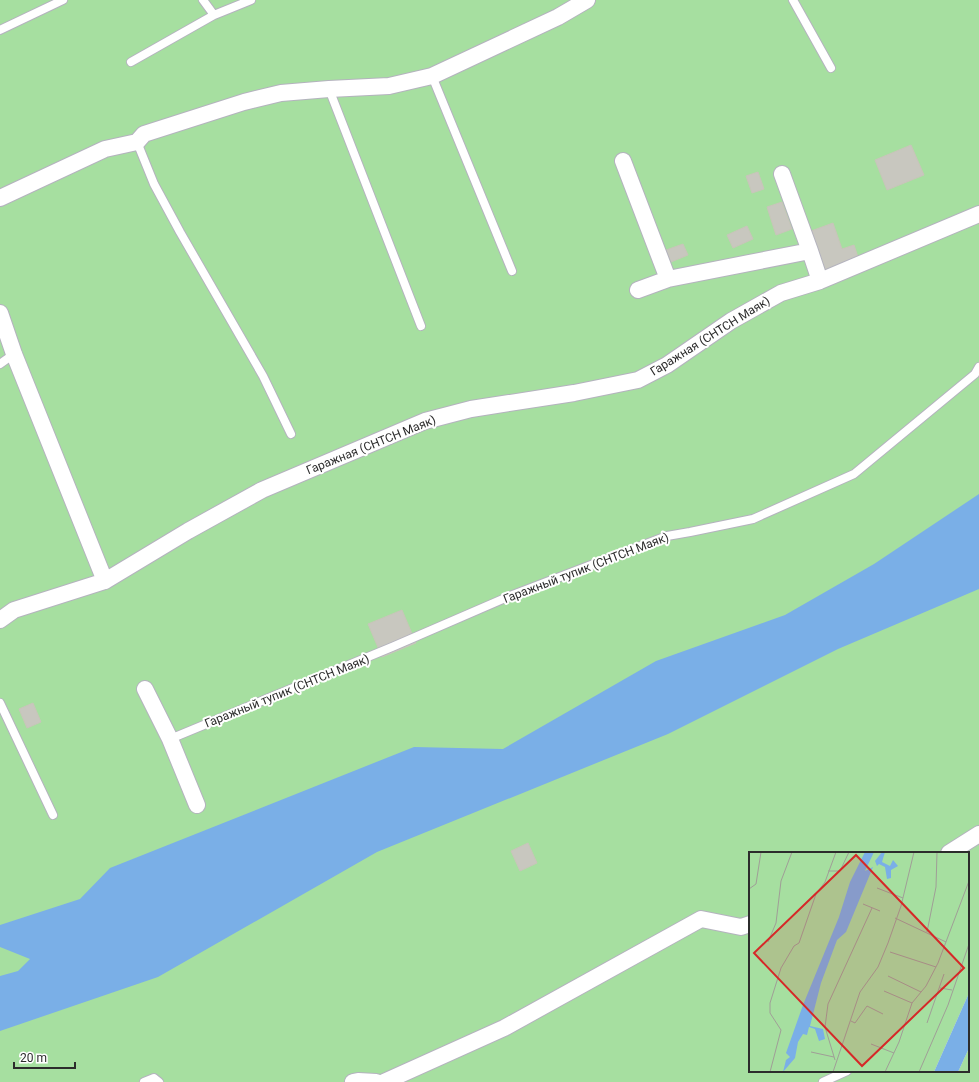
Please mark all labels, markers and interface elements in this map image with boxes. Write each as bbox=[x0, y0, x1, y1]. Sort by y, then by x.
street label: Гаражная (СНТСН Маяк) bbox=[648, 293, 772, 379]
street label: Гаражная (СНТСН Маяк) bbox=[304, 413, 438, 477]
street label: Гаражный тупик (СНТСН Маяк) bbox=[501, 530, 671, 606]
street label: Гаражный тупик (СНТСН Маяк) bbox=[203, 651, 371, 731]
inset map bbox=[749, 852, 969, 1072]
scale bar bbox=[14, 1044, 75, 1070]
text: 20 m bbox=[20, 1051, 47, 1065]

